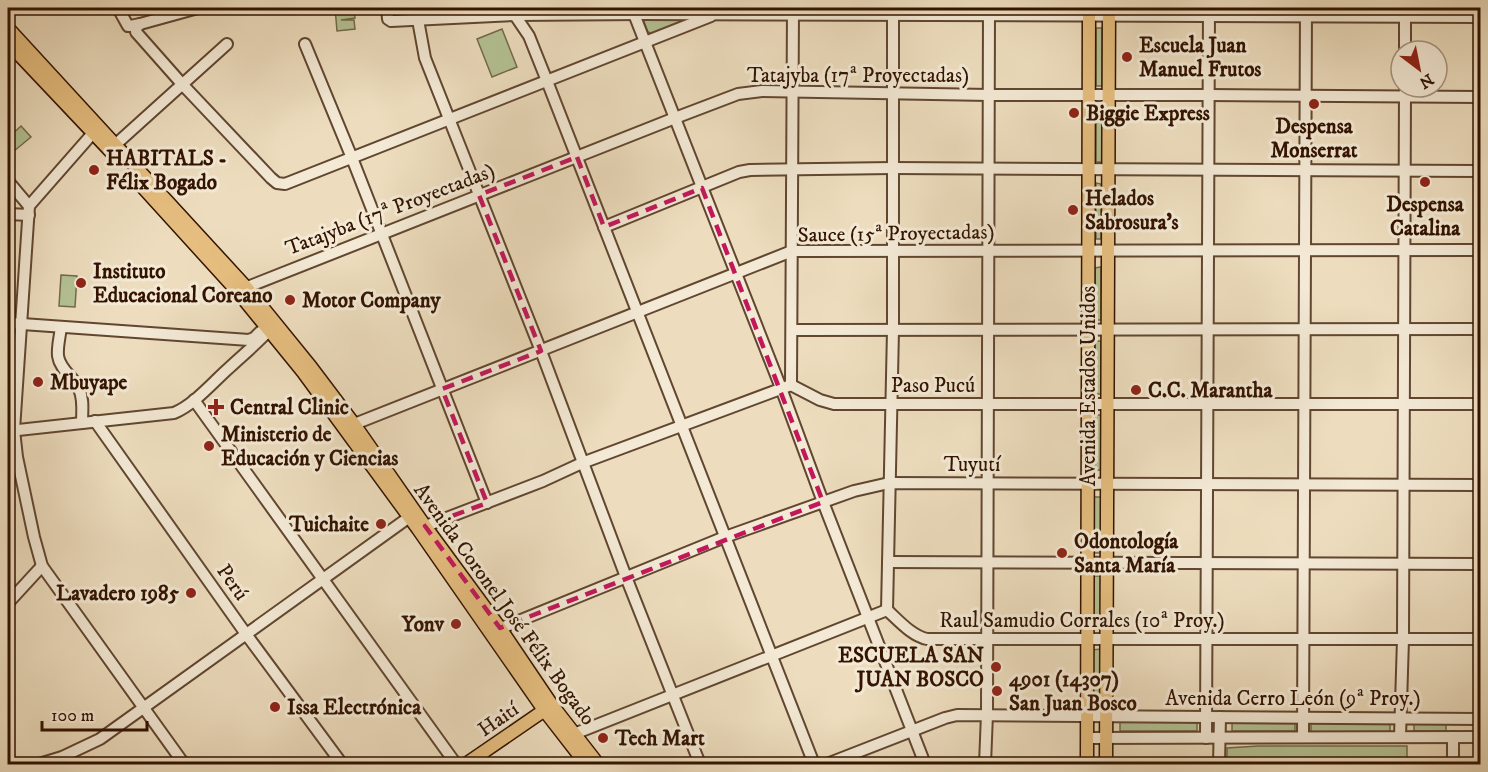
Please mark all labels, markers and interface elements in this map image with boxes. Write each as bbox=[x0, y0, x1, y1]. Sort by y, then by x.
place label: Escuela Juan Manuel Frutos bbox=[1139, 33, 1261, 83]
north arrow bbox=[1389, 39, 1449, 99]
marker: Escuela Juan Manuel Frutos bbox=[1120, 50, 1134, 64]
street label: Tatajyba (17ª Proyectadas) bbox=[747, 63, 969, 89]
text: N bbox=[1416, 69, 1437, 93]
marker: Despensa Monserrat bbox=[1307, 97, 1321, 111]
place label: Biggie Express bbox=[1086, 101, 1210, 127]
marker: Biggie Express bbox=[1067, 106, 1081, 120]
place label: Despensa Monserrat bbox=[1270, 114, 1358, 164]
place label: HABITALS - Félix Bogado bbox=[106, 146, 227, 196]
street label: Tatajyba (17ª Proyectadas) bbox=[282, 158, 499, 262]
marker: HABITALS - Félix Bogado bbox=[87, 163, 101, 177]
marker: Despensa Catalina bbox=[1418, 175, 1432, 189]
place label: Helados Sabrosura's bbox=[1085, 186, 1179, 236]
place label: Despensa Catalina bbox=[1386, 192, 1465, 242]
marker: Helados Sabrosura's bbox=[1066, 203, 1080, 217]
street label: Sauce (15ª Proyectadas) bbox=[797, 219, 995, 249]
place label: Instituto Educacional Coreano bbox=[93, 259, 272, 309]
marker: Instituto Educacional Coreano bbox=[74, 276, 88, 290]
street label: Avenida Estados Unidos bbox=[1076, 286, 1102, 486]
place label: Motor Company bbox=[302, 288, 442, 314]
marker: Motor Company bbox=[283, 293, 297, 307]
place label: Mbuyape bbox=[50, 370, 128, 396]
street label: Paso Pucú bbox=[891, 373, 975, 399]
marker: Mbuyape bbox=[31, 375, 45, 389]
place label: C.C. Marantha bbox=[1148, 378, 1274, 404]
marker: C.C. Marantha bbox=[1129, 383, 1143, 397]
place label: Central Clinic bbox=[230, 395, 349, 421]
marker: Central Clinic bbox=[207, 398, 225, 416]
place label: Ministerio de Educación y Ciencias bbox=[221, 422, 398, 472]
marker: Ministerio de Educación y Ciencias bbox=[202, 439, 216, 453]
street label: Tuyutí bbox=[944, 452, 1002, 478]
street label: Avenida Coronel José Félix Bogado bbox=[408, 478, 601, 731]
place label: Tuichaite bbox=[288, 512, 369, 538]
marker: Tuichaite bbox=[374, 517, 388, 531]
place label: Odontología Santa María bbox=[1074, 529, 1179, 579]
marker: Odontología Santa María bbox=[1055, 546, 1069, 560]
street label: Perú bbox=[210, 559, 254, 606]
place label: Lavadero 1985 bbox=[56, 581, 180, 607]
marker: Lavadero 1985 bbox=[184, 586, 198, 600]
street label: Raul Samudio Corrales (10ª Proy.) bbox=[939, 608, 1225, 634]
place label: Yonv bbox=[401, 612, 445, 638]
marker: Yonv bbox=[449, 617, 463, 631]
place label: ESCUELA SAN JUAN BOSCO bbox=[838, 643, 984, 693]
marker: ESCUELA SAN JUAN BOSCO bbox=[989, 660, 1003, 674]
place label: 4901 (14307) San Juan Bosco bbox=[1009, 667, 1137, 717]
marker: 4901 (14307) San Juan Bosco bbox=[990, 684, 1004, 698]
street label: Avenida Cerro León (9ª Proy.) bbox=[1165, 686, 1421, 712]
scale bar bbox=[42, 694, 147, 732]
place label: Issa Electrónica bbox=[287, 695, 422, 721]
street label: Haití bbox=[473, 696, 525, 743]
marker: Issa Electrónica bbox=[268, 700, 282, 714]
text: 100 m bbox=[51, 705, 94, 727]
place label: Tech Mart bbox=[614, 726, 705, 752]
marker: Tech Mart bbox=[596, 731, 610, 745]

